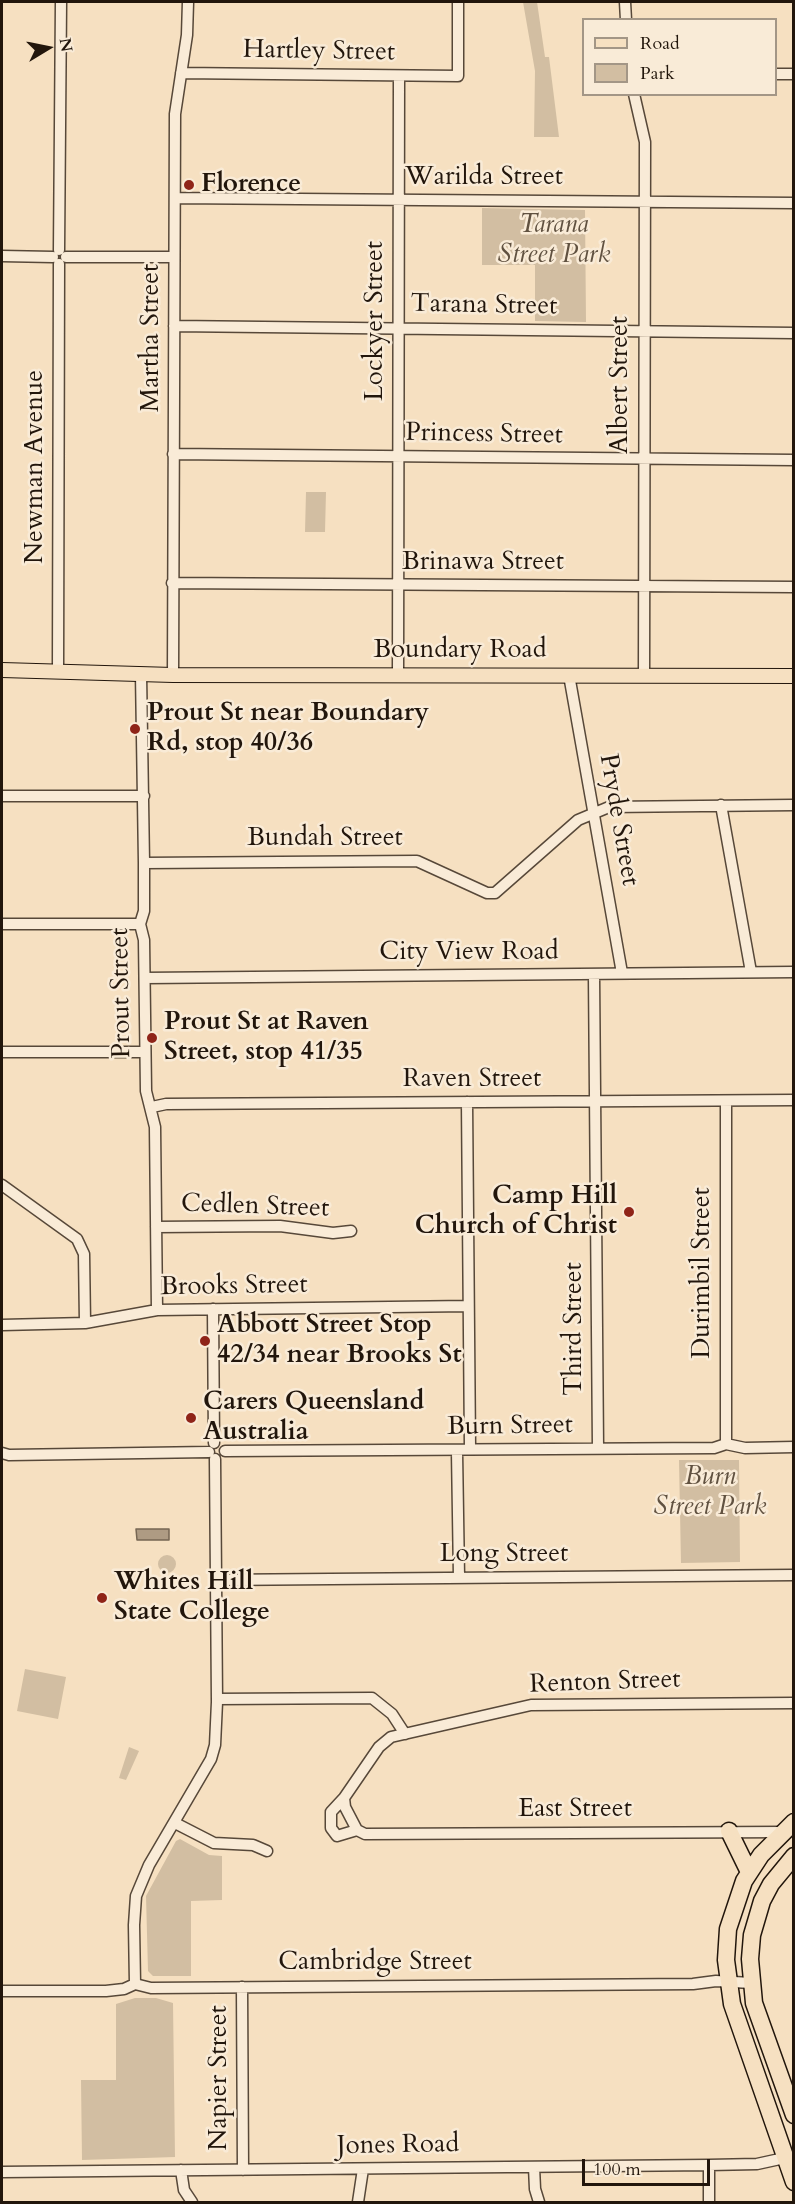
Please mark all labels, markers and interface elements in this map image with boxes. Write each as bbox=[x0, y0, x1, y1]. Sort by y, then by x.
north arrow bbox=[18, 18, 78, 78]
legend bbox=[582, 18, 777, 96]
text: Road bbox=[640, 31, 680, 56]
street label: Hartley Street bbox=[243, 35, 395, 69]
text: N bbox=[54, 36, 78, 54]
text: Park bbox=[640, 61, 675, 86]
street label: Warilda Street bbox=[405, 162, 563, 194]
place label: Florence bbox=[201, 169, 301, 201]
marker: Florence bbox=[182, 178, 196, 192]
park label: Tarana Street Park bbox=[498, 210, 610, 272]
street label: Lockyer Street bbox=[360, 241, 392, 401]
street label: Martha Street bbox=[136, 264, 168, 412]
street label: Tarana Street bbox=[410, 289, 558, 323]
street label: Albert Street bbox=[605, 316, 637, 454]
street label: Newman Avenue bbox=[20, 370, 52, 564]
street label: Princess Street bbox=[405, 418, 563, 452]
street label: Brinawa Street bbox=[402, 547, 564, 579]
street label: Boundary Road bbox=[373, 635, 547, 667]
place label: Prout St near Boundary Rd, stop 40/36 bbox=[147, 698, 429, 760]
marker: Prout St near Boundary Rd, stop 40/36 bbox=[128, 722, 142, 736]
street label: Pryde Street bbox=[591, 751, 645, 889]
street label: Bundah Street bbox=[247, 823, 403, 855]
street label: Prout Street bbox=[105, 927, 139, 1059]
street label: City View Road bbox=[379, 937, 559, 969]
place label: Prout St at Raven Street, stop 41/35 bbox=[164, 1007, 369, 1068]
marker: Prout St at Raven Street, stop 41/35 bbox=[145, 1031, 159, 1045]
street label: Raven Street bbox=[403, 1064, 541, 1096]
place label: Camp Hill Church of Christ bbox=[415, 1181, 617, 1242]
street label: Durimbil Street bbox=[687, 1187, 719, 1359]
street label: Cedlen Street bbox=[180, 1189, 330, 1225]
marker: Camp Hill Church of Christ bbox=[622, 1205, 636, 1219]
street label: Third Street bbox=[559, 1262, 591, 1396]
street label: Brooks Street bbox=[160, 1270, 308, 1304]
place label: Abbott Street Stop 42/34 near Brooks St bbox=[217, 1310, 462, 1372]
marker: Abbott Street Stop 42/34 near Brooks St bbox=[198, 1334, 212, 1348]
place label: Carers Queensland Australia bbox=[203, 1387, 424, 1448]
street label: Burn Street bbox=[447, 1410, 573, 1444]
marker: Carers Queensland Australia bbox=[184, 1411, 198, 1425]
park label: Burn Street Park bbox=[654, 1462, 766, 1524]
street label: Long Street bbox=[440, 1539, 568, 1571]
place label: Whites Hill State College bbox=[114, 1567, 270, 1628]
marker: Whites Hill State College bbox=[95, 1591, 109, 1605]
street label: Renton Street bbox=[529, 1665, 681, 1701]
street label: East Street bbox=[518, 1794, 632, 1826]
street label: Cambridge Street bbox=[278, 1947, 472, 1979]
street label: Napier Street bbox=[204, 2005, 236, 2151]
street label: Jones Road bbox=[337, 2129, 459, 2163]
scale bar bbox=[585, 2147, 712, 2185]
text: 100 m bbox=[593, 2157, 641, 2182]

